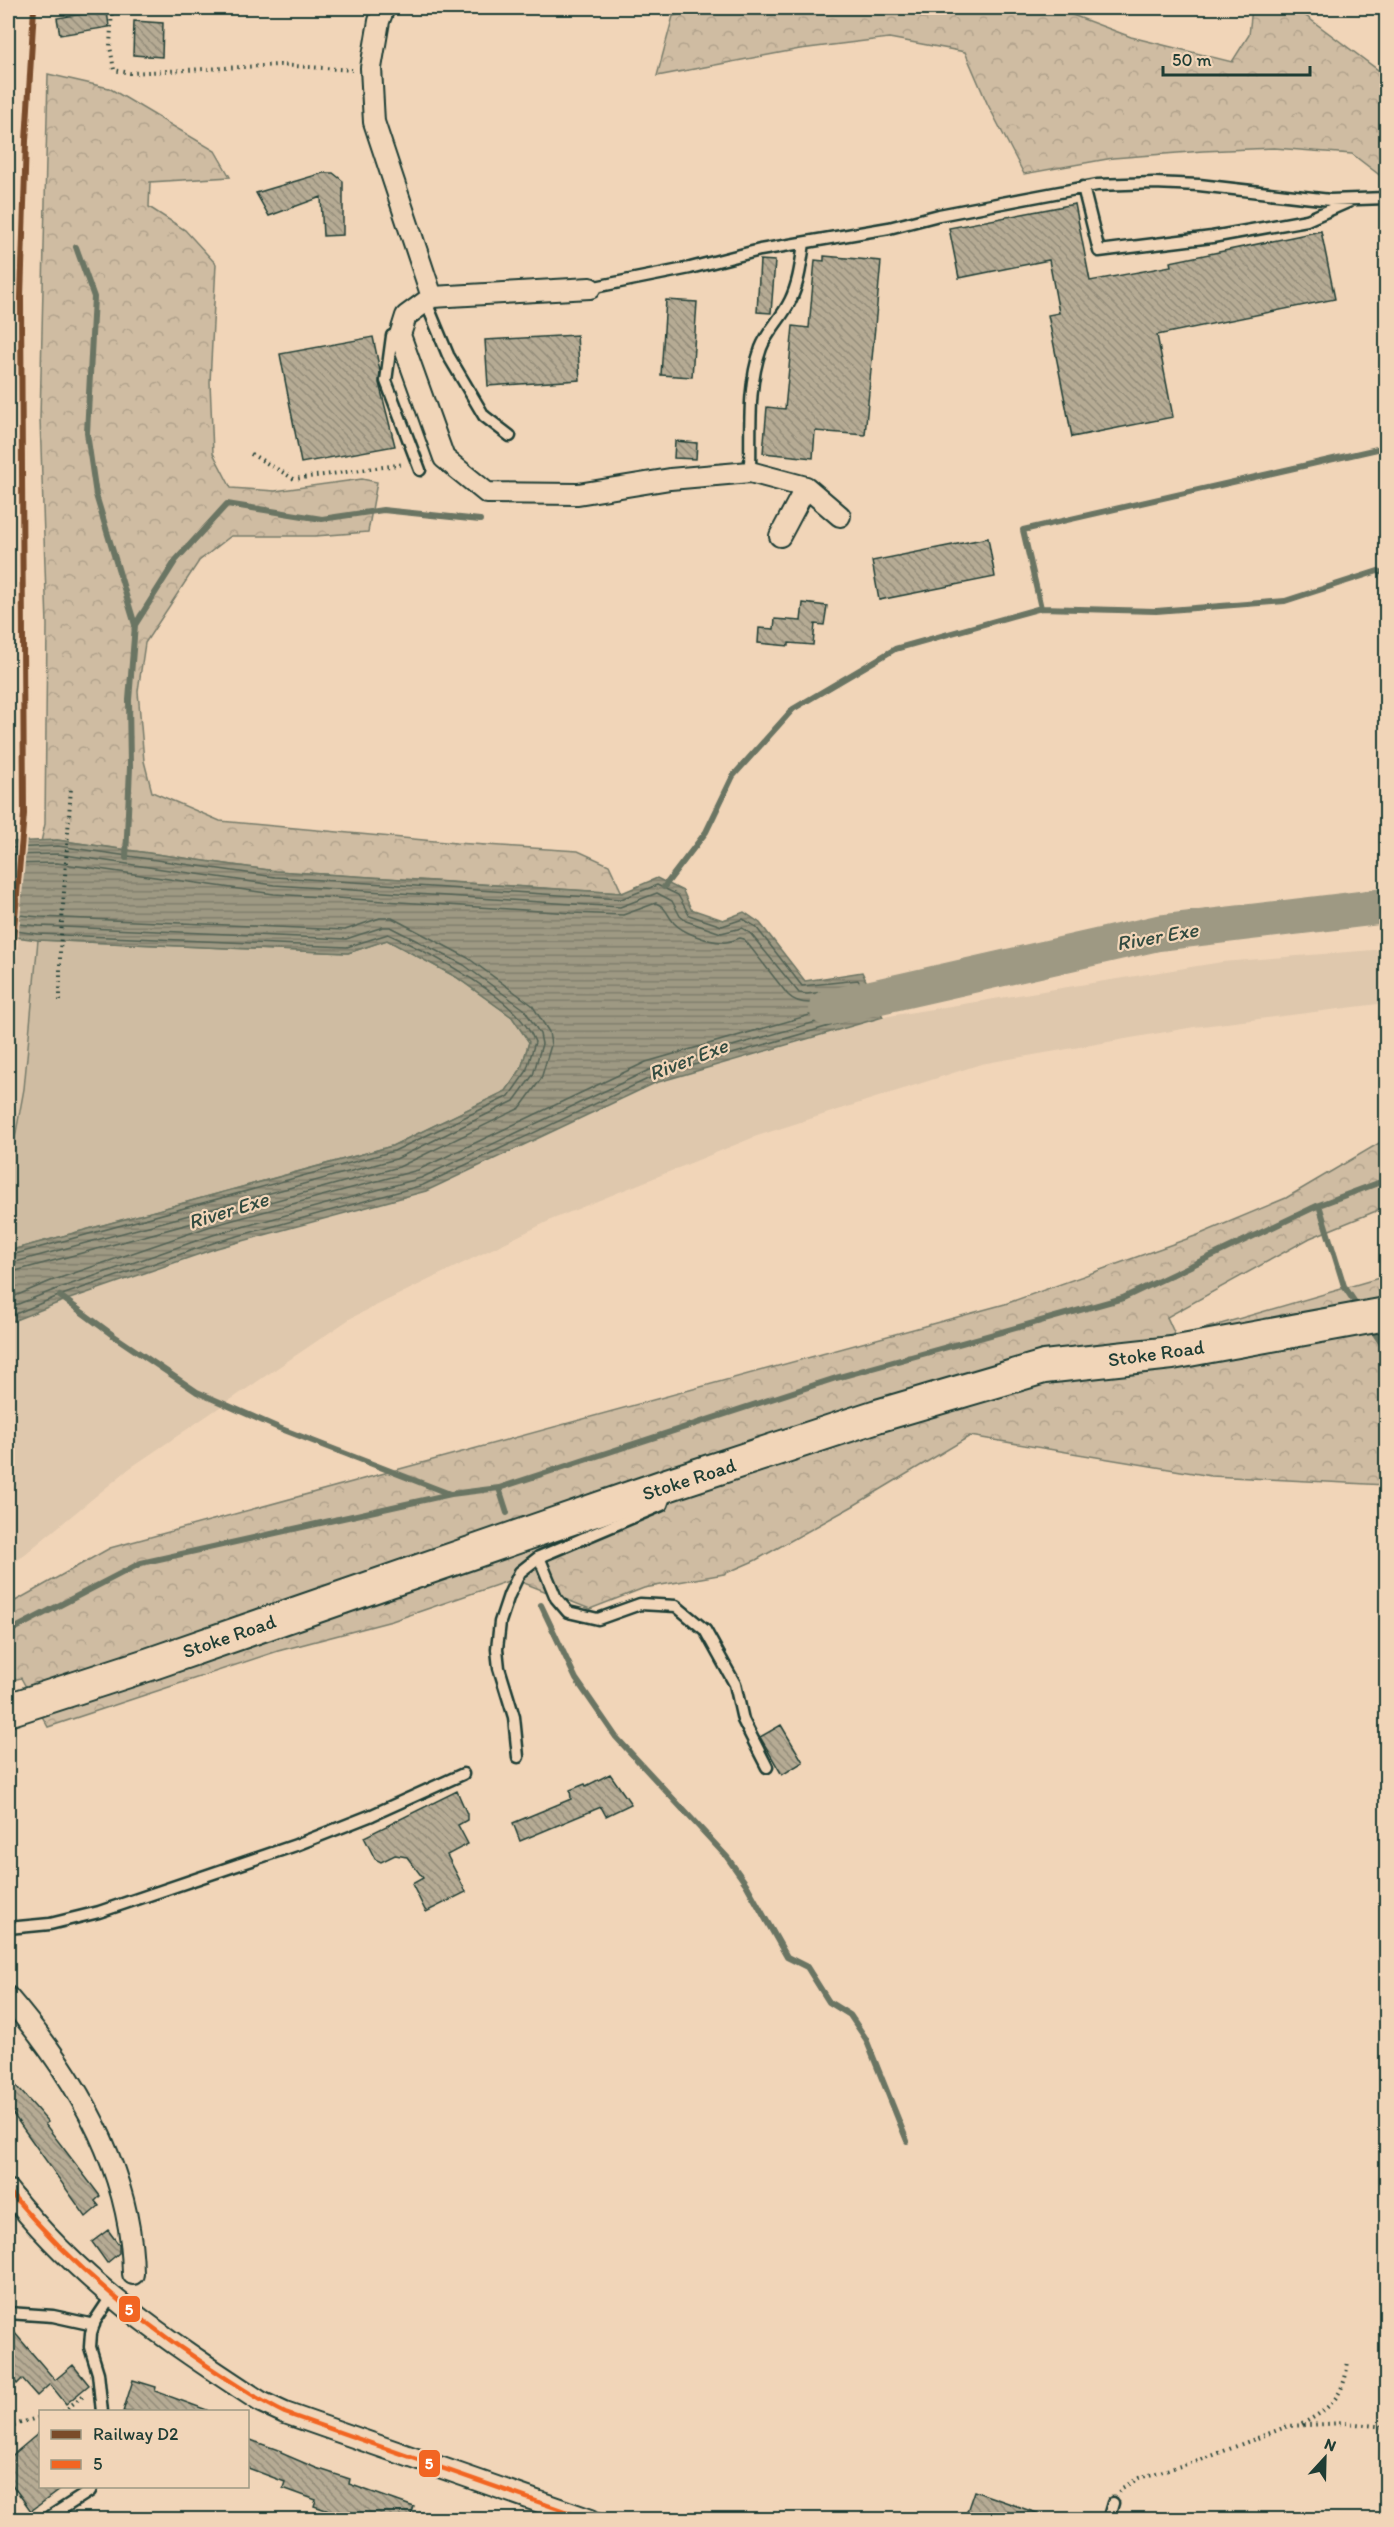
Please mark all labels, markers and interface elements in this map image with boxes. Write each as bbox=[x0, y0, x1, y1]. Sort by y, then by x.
scale bar bbox=[1163, 39, 1310, 77]
text: 50 m bbox=[1172, 49, 1212, 71]
water label: River Exe bbox=[1114, 916, 1201, 955]
water label: River Exe bbox=[645, 1032, 732, 1085]
water label: River Exe bbox=[185, 1186, 272, 1234]
street label: Stoke Road bbox=[1106, 1334, 1206, 1372]
street label: Stoke Road bbox=[639, 1453, 739, 1505]
street label: Stoke Road bbox=[179, 1609, 279, 1663]
line badge: 5 bbox=[118, 2295, 141, 2323]
text: 5 bbox=[125, 2300, 134, 2319]
legend bbox=[39, 2410, 249, 2488]
text: Railway D2 bbox=[93, 2423, 179, 2445]
north arrow bbox=[1295, 2428, 1355, 2488]
text: N bbox=[1322, 2434, 1339, 2455]
line badge: 5 bbox=[418, 2449, 441, 2478]
text: 5 bbox=[93, 2453, 102, 2475]
text: 5 bbox=[425, 2454, 434, 2473]

